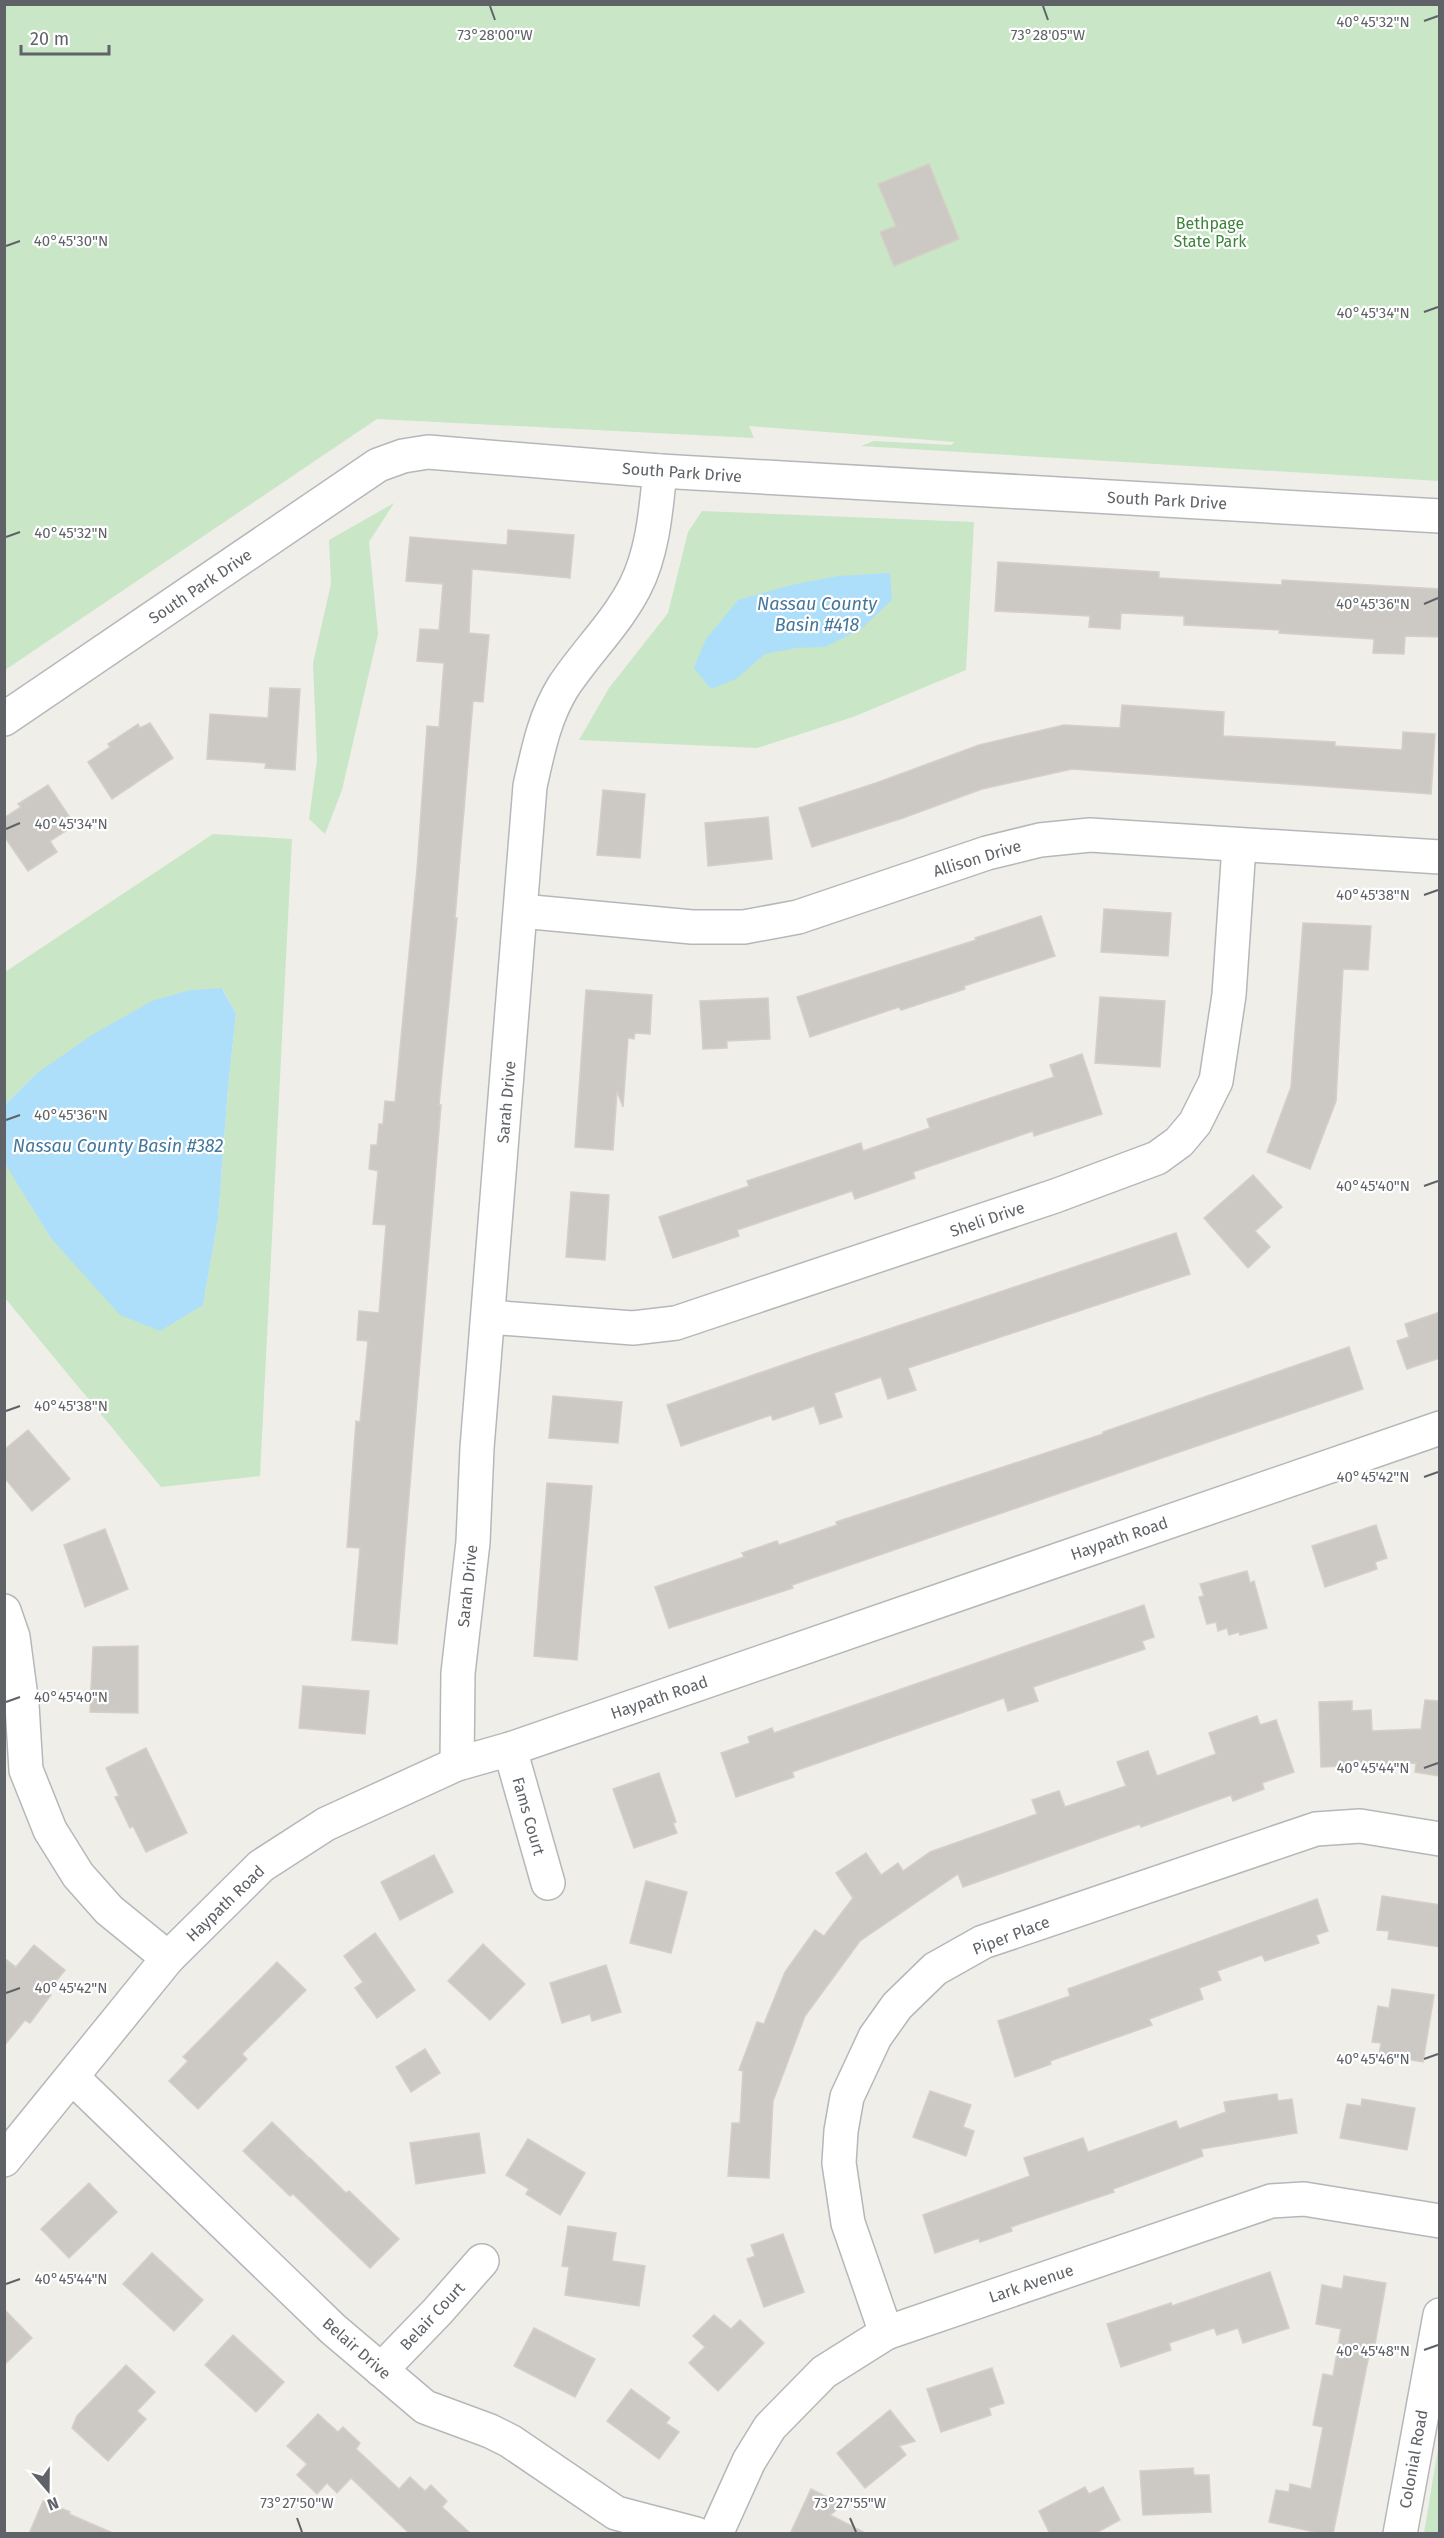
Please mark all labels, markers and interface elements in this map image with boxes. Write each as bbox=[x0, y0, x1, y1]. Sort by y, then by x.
text: 40°45'32"N bbox=[1336, 13, 1410, 31]
scale bar bbox=[21, 18, 110, 56]
text: 73°28'00"W bbox=[457, 26, 533, 44]
text: 73°28'05"W bbox=[1011, 26, 1086, 44]
text: 20 m bbox=[30, 28, 69, 50]
park label: Bethpage State Park bbox=[1173, 214, 1247, 251]
text: 40°45'30"N bbox=[34, 232, 108, 250]
text: 40°45'34"N bbox=[1336, 304, 1410, 322]
street label: South Park Drive bbox=[621, 459, 742, 486]
street label: South Park Drive bbox=[1107, 488, 1227, 513]
text: 40°45'32"N bbox=[34, 524, 108, 542]
street label: South Park Drive bbox=[145, 545, 255, 628]
water label: Nassau County Basin #418 bbox=[757, 593, 878, 636]
text: 40°45'36"N bbox=[1336, 595, 1410, 613]
text: 40°45'34"N bbox=[34, 815, 108, 833]
street label: Allison Drive bbox=[931, 836, 1023, 881]
text: 40°45'38"N bbox=[1336, 886, 1410, 904]
street label: Sarah Drive bbox=[493, 1060, 520, 1144]
text: 40°45'36"N bbox=[34, 1106, 108, 1124]
water label: Nassau County Basin #382 bbox=[13, 1135, 223, 1157]
text: 40°45'40"N bbox=[1336, 1177, 1410, 1195]
street label: Sheli Drive bbox=[947, 1198, 1027, 1241]
text: 40°45'38"N bbox=[34, 1397, 108, 1415]
text: 40°45'42"N bbox=[1336, 1468, 1410, 1486]
street label: Haypath Road bbox=[1068, 1513, 1170, 1564]
street label: Sarah Drive bbox=[454, 1544, 481, 1628]
street label: Haypath Road bbox=[608, 1672, 710, 1723]
text: 40°45'40"N bbox=[34, 1688, 108, 1706]
text: 40°45'44"N bbox=[1336, 1759, 1410, 1777]
street label: Fams Court bbox=[508, 1775, 549, 1858]
street label: Haypath Road bbox=[182, 1861, 268, 1945]
street label: Piper Place bbox=[970, 1912, 1052, 1959]
text: 40°45'42"N bbox=[34, 1979, 108, 1997]
text: 40°45'46"N bbox=[1336, 2050, 1410, 2068]
street label: Lark Avenue bbox=[986, 2260, 1076, 2307]
text: 40°45'44"N bbox=[34, 2270, 108, 2288]
street label: Belair Court bbox=[396, 2278, 469, 2354]
street label: Belair Drive bbox=[319, 2314, 395, 2383]
text: 40°45'48"N bbox=[1336, 2342, 1410, 2360]
street label: Colonial Road bbox=[1395, 2408, 1432, 2510]
north arrow bbox=[18, 2460, 78, 2520]
text: N bbox=[45, 2493, 61, 2514]
text: 73°27'50"W bbox=[260, 2494, 334, 2512]
text: 73°27'55"W bbox=[814, 2494, 887, 2512]

